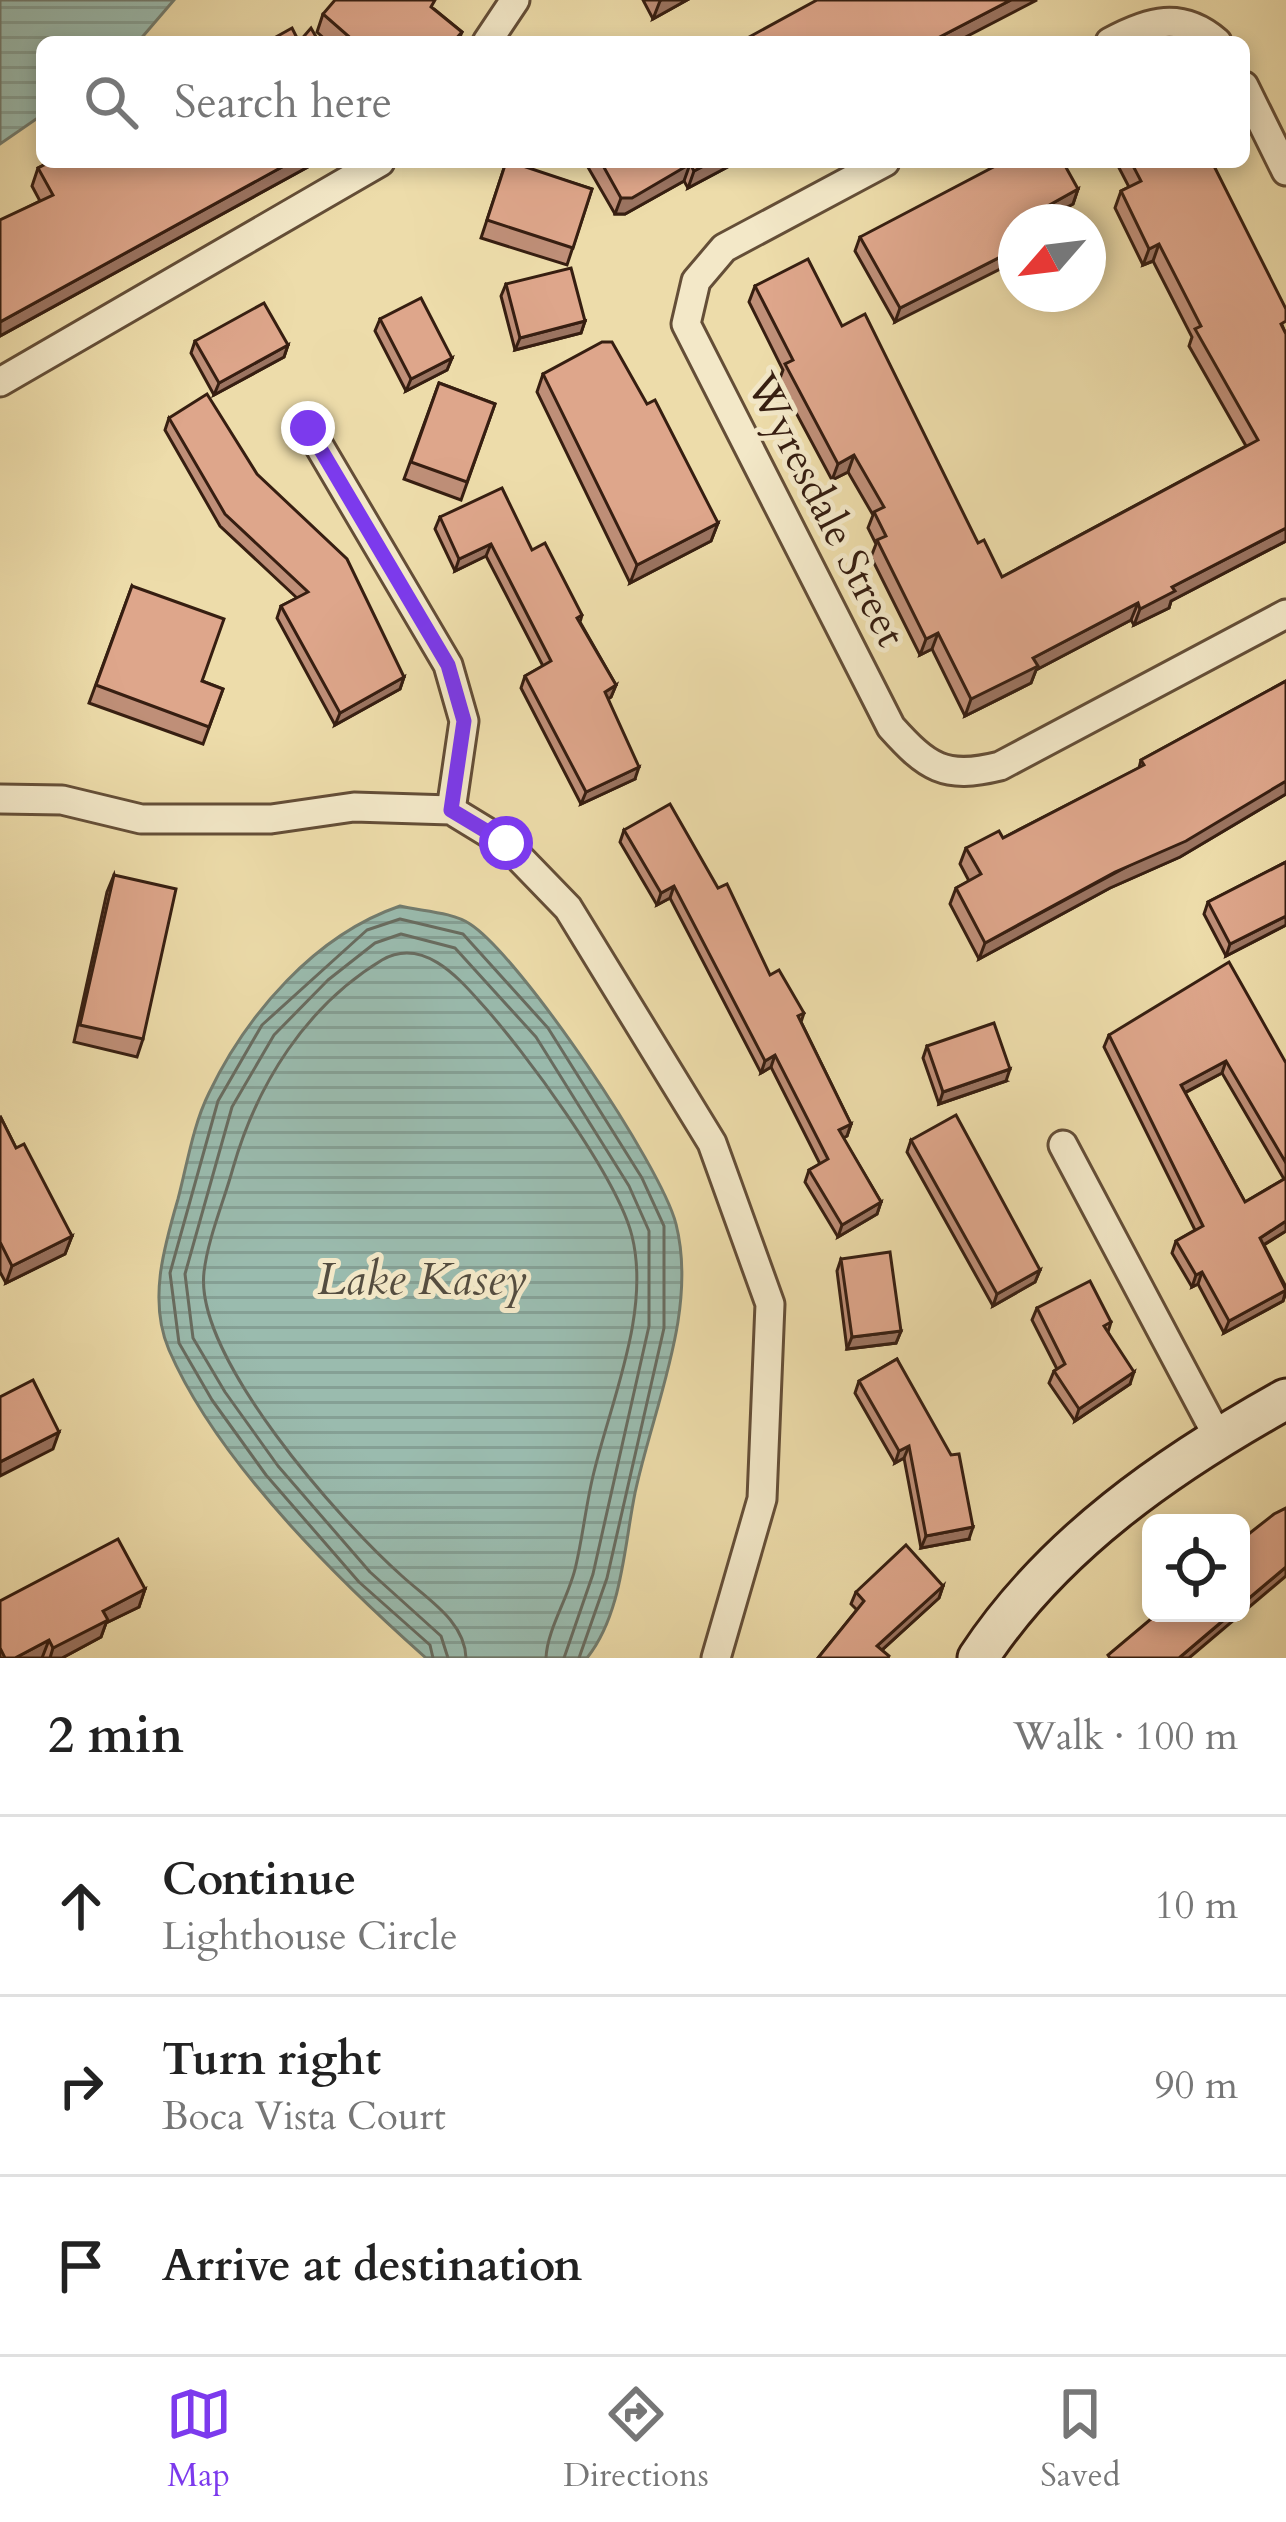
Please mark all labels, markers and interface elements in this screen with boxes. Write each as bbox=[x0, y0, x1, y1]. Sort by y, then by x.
search box bbox=[36, 36, 1250, 168]
icon: search bbox=[78, 69, 144, 135]
text: Search here bbox=[174, 72, 392, 133]
north arrow bbox=[998, 204, 1106, 312]
street label: Wyresdale Street bbox=[732, 363, 919, 656]
route end bbox=[281, 401, 335, 455]
route start bbox=[479, 816, 533, 870]
water label: Lake Kasey bbox=[317, 1249, 527, 1310]
map controls bbox=[1142, 1514, 1250, 1622]
button: locate bbox=[1142, 1514, 1250, 1622]
text: 2 min bbox=[48, 1701, 184, 1771]
text: Walk · 100 m bbox=[1013, 1710, 1238, 1763]
text: Continue bbox=[162, 1849, 356, 1910]
icon: ahead bbox=[48, 1873, 114, 1939]
text: 10 m bbox=[1155, 1879, 1238, 1932]
text: Lighthouse Circle bbox=[162, 1910, 458, 1963]
text: Turn right bbox=[162, 2029, 381, 2090]
icon: right bbox=[48, 2053, 114, 2119]
text: 90 m bbox=[1155, 2059, 1238, 2112]
text: Boca Vista Court bbox=[162, 2090, 446, 2143]
icon: arrive bbox=[48, 2233, 114, 2299]
text: Arrive at destination bbox=[162, 2235, 582, 2296]
tab: Map bbox=[166, 2381, 232, 2498]
tab: Directions bbox=[563, 2381, 709, 2498]
tab: Saved bbox=[1040, 2381, 1120, 2498]

